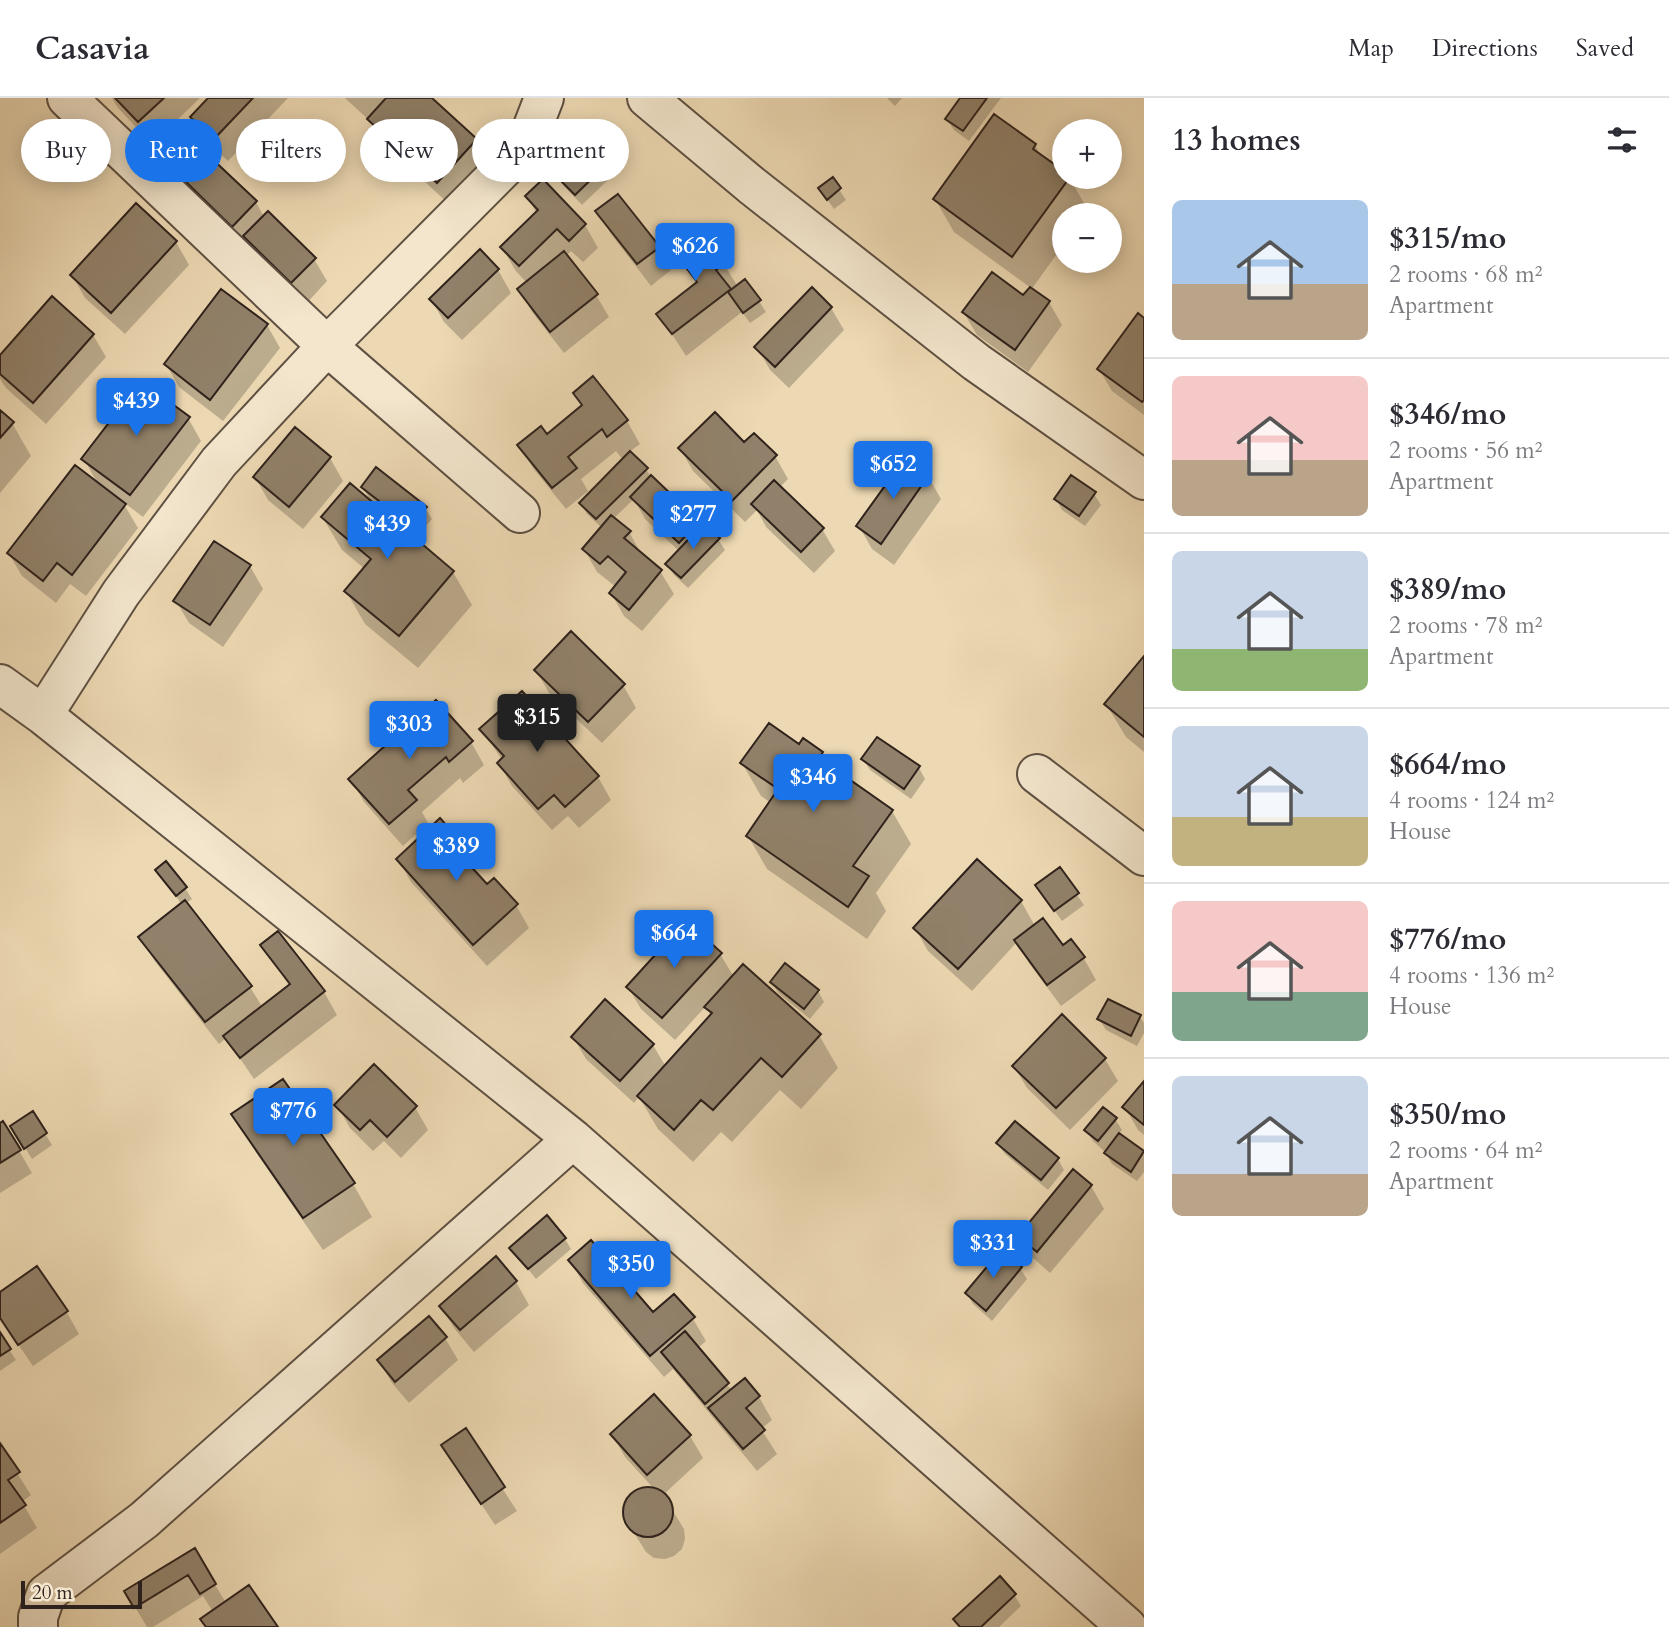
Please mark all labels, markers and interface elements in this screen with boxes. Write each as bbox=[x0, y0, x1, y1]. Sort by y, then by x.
text: Casavia bbox=[35, 26, 150, 71]
text: Map bbox=[1348, 32, 1394, 65]
text: Directions bbox=[1432, 32, 1538, 65]
text: Saved bbox=[1576, 32, 1634, 65]
chip: Buy bbox=[21, 119, 111, 182]
chip: Rent bbox=[125, 119, 222, 182]
chip: Filters bbox=[236, 119, 346, 182]
chip: New bbox=[360, 119, 458, 182]
chip: Apartment bbox=[472, 119, 629, 182]
map controls bbox=[1052, 119, 1122, 273]
button: + bbox=[1052, 119, 1122, 189]
text: 13 homes bbox=[1172, 120, 1301, 161]
icon: filters bbox=[1603, 121, 1641, 159]
button: − bbox=[1052, 203, 1122, 273]
text: $315/mo bbox=[1389, 218, 1506, 259]
pin: $626 bbox=[654, 223, 736, 283]
icon: home bbox=[1228, 228, 1312, 312]
text: $626 bbox=[671, 230, 719, 261]
text: 2 rooms · 68 m² bbox=[1389, 259, 1542, 290]
text: Apartment bbox=[1389, 290, 1493, 321]
pin: $439 bbox=[95, 378, 177, 438]
text: $439 bbox=[112, 385, 160, 416]
text: $346/mo bbox=[1389, 394, 1506, 435]
icon: home bbox=[1228, 404, 1312, 488]
text: 2 rooms · 56 m² bbox=[1389, 435, 1542, 466]
pin: $652 bbox=[852, 442, 934, 501]
text: $652 bbox=[869, 448, 917, 479]
text: Apartment bbox=[1389, 466, 1493, 497]
pin: $277 bbox=[652, 491, 734, 551]
text: $277 bbox=[669, 498, 717, 529]
pin: $439 bbox=[346, 502, 428, 561]
text: $439 bbox=[363, 508, 411, 539]
text: $389/mo bbox=[1389, 569, 1506, 610]
icon: home bbox=[1228, 579, 1312, 663]
text: 2 rooms · 78 m² bbox=[1389, 610, 1542, 641]
text: Apartment bbox=[1389, 641, 1493, 672]
pin: $315 bbox=[496, 694, 578, 754]
text: $315 bbox=[513, 701, 561, 732]
pin: $303 bbox=[368, 702, 450, 761]
text: $303 bbox=[385, 708, 433, 739]
text: $664/mo bbox=[1389, 744, 1506, 785]
pin: $346 bbox=[772, 754, 854, 814]
icon: home bbox=[1228, 754, 1312, 838]
text: $346 bbox=[789, 761, 837, 792]
text: 4 rooms · 124 m² bbox=[1389, 785, 1554, 816]
text: House bbox=[1389, 816, 1451, 847]
pin: $389 bbox=[415, 824, 497, 883]
text: $389 bbox=[432, 830, 480, 861]
pin: $664 bbox=[633, 910, 715, 970]
text: $664 bbox=[650, 917, 698, 948]
text: $776/mo bbox=[1389, 919, 1506, 960]
icon: home bbox=[1228, 929, 1312, 1013]
text: 4 rooms · 136 m² bbox=[1389, 960, 1554, 991]
text: House bbox=[1389, 991, 1451, 1022]
pin: $776 bbox=[252, 1088, 334, 1148]
text: $350/mo bbox=[1389, 1094, 1506, 1135]
text: $776 bbox=[269, 1095, 317, 1126]
icon: home bbox=[1228, 1104, 1312, 1188]
text: 2 rooms · 64 m² bbox=[1389, 1135, 1542, 1166]
text: Apartment bbox=[1389, 1166, 1493, 1197]
pin: $331 bbox=[952, 1220, 1034, 1280]
text: $331 bbox=[969, 1227, 1017, 1258]
pin: $350 bbox=[590, 1242, 672, 1301]
text: $350 bbox=[607, 1248, 655, 1279]
scale bar bbox=[21, 1578, 142, 1610]
text: 20 m bbox=[32, 1580, 73, 1606]

